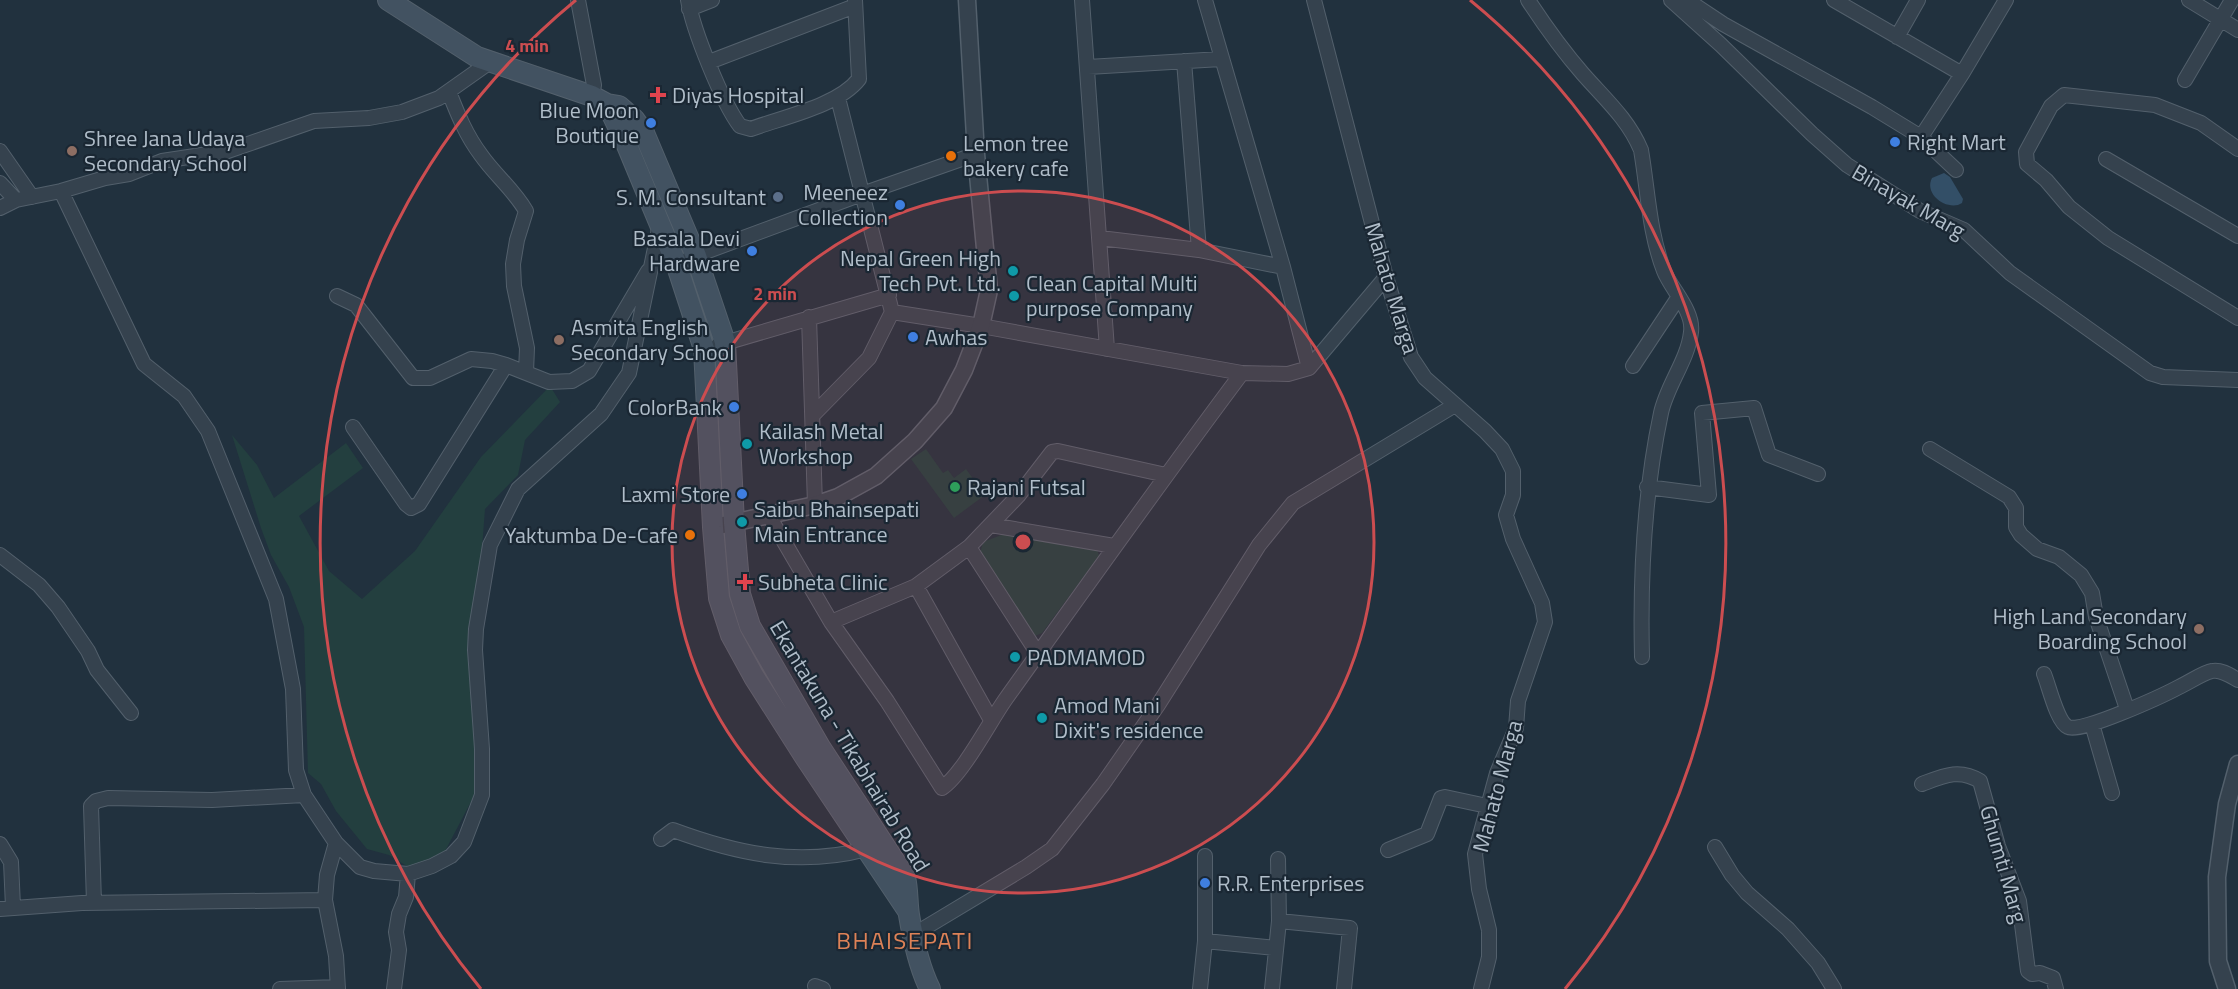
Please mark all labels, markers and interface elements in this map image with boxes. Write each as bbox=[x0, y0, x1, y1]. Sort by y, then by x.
text: 4 min bbox=[505, 32, 549, 59]
place label: Diyas Hospital bbox=[672, 78, 804, 112]
marker: Diyas Hospital bbox=[649, 86, 667, 104]
place label: Blue Moon Boutique bbox=[539, 93, 639, 152]
marker: Blue Moon Boutique bbox=[644, 116, 658, 130]
place label: Shree Jana Udaya Secondary School bbox=[84, 121, 247, 180]
place label: Right Mart bbox=[1907, 125, 2006, 159]
place label: Lemon tree bakery cafe bbox=[963, 126, 1069, 185]
marker: Right Mart bbox=[1888, 135, 1902, 149]
marker: Shree Jana Udaya Secondary School bbox=[65, 144, 79, 158]
marker: Lemon tree bakery cafe bbox=[944, 149, 958, 163]
street label: Binayak Marg bbox=[1846, 155, 1972, 247]
place label: Meeneez Collection bbox=[798, 175, 888, 234]
place label: S. M. Consultant bbox=[616, 180, 766, 214]
marker: S. M. Consultant bbox=[771, 190, 785, 204]
marker: Meeneez Collection bbox=[893, 198, 907, 212]
street label: Mahato Marga bbox=[1356, 218, 1428, 358]
place label: Basala Devi Hardware bbox=[633, 221, 740, 280]
place label: Nepal Green High Tech Pvt. Ltd. bbox=[840, 241, 1001, 300]
marker: Basala Devi Hardware bbox=[745, 244, 759, 258]
marker: Nepal Green High Tech Pvt. Ltd. bbox=[1006, 264, 1020, 278]
place label: Clean Capital Multi purpose Company bbox=[1026, 266, 1198, 325]
text: 2 min bbox=[753, 280, 797, 307]
marker: Clean Capital Multi purpose Company bbox=[1007, 289, 1021, 303]
place label: Asmita English Secondary School bbox=[571, 310, 734, 369]
place label: Awhas bbox=[925, 320, 988, 354]
marker: Awhas bbox=[906, 330, 920, 344]
marker: Asmita English Secondary School bbox=[552, 333, 566, 347]
place label: ColorBank bbox=[627, 390, 722, 424]
marker: ColorBank bbox=[727, 400, 741, 414]
place label: Kailash Metal Workshop bbox=[759, 414, 884, 473]
marker: Kailash Metal Workshop bbox=[740, 437, 754, 451]
place label: Rajani Futsal bbox=[967, 470, 1086, 504]
place label: Laxmi Store bbox=[621, 477, 730, 511]
marker: Rajani Futsal bbox=[948, 480, 962, 494]
marker: Laxmi Store bbox=[735, 487, 749, 501]
place label: Saibu Bhainsepati Main Entrance bbox=[754, 492, 919, 551]
marker: Saibu Bhainsepati Main Entrance bbox=[735, 515, 749, 529]
place label: Yaktumba De-Cafe bbox=[505, 518, 678, 552]
marker: Yaktumba De-Cafe bbox=[683, 528, 697, 542]
centre of rings bbox=[1013, 532, 1033, 552]
place label: Subheta Clinic bbox=[758, 565, 888, 599]
marker: Subheta Clinic bbox=[736, 573, 754, 591]
place label: High Land Secondary Boarding School bbox=[1993, 599, 2187, 658]
street label: Ekantakuna - Tikabhairab Road bbox=[761, 614, 939, 878]
marker: High Land Secondary Boarding School bbox=[2192, 622, 2206, 636]
place label: PADMAMOD bbox=[1027, 640, 1145, 674]
marker: PADMAMOD bbox=[1008, 650, 1022, 664]
place label: Amod Mani Dixit's residence bbox=[1054, 688, 1204, 747]
marker: Amod Mani Dixit's residence bbox=[1035, 711, 1049, 725]
street label: Mahato Marga bbox=[1463, 716, 1531, 856]
street label: Ghumti Marg bbox=[1971, 801, 2037, 927]
place label: R.R. Enterprises bbox=[1217, 866, 1364, 900]
marker: R.R. Enterprises bbox=[1198, 876, 1212, 890]
district label: BHAISEPATI bbox=[836, 922, 974, 958]

